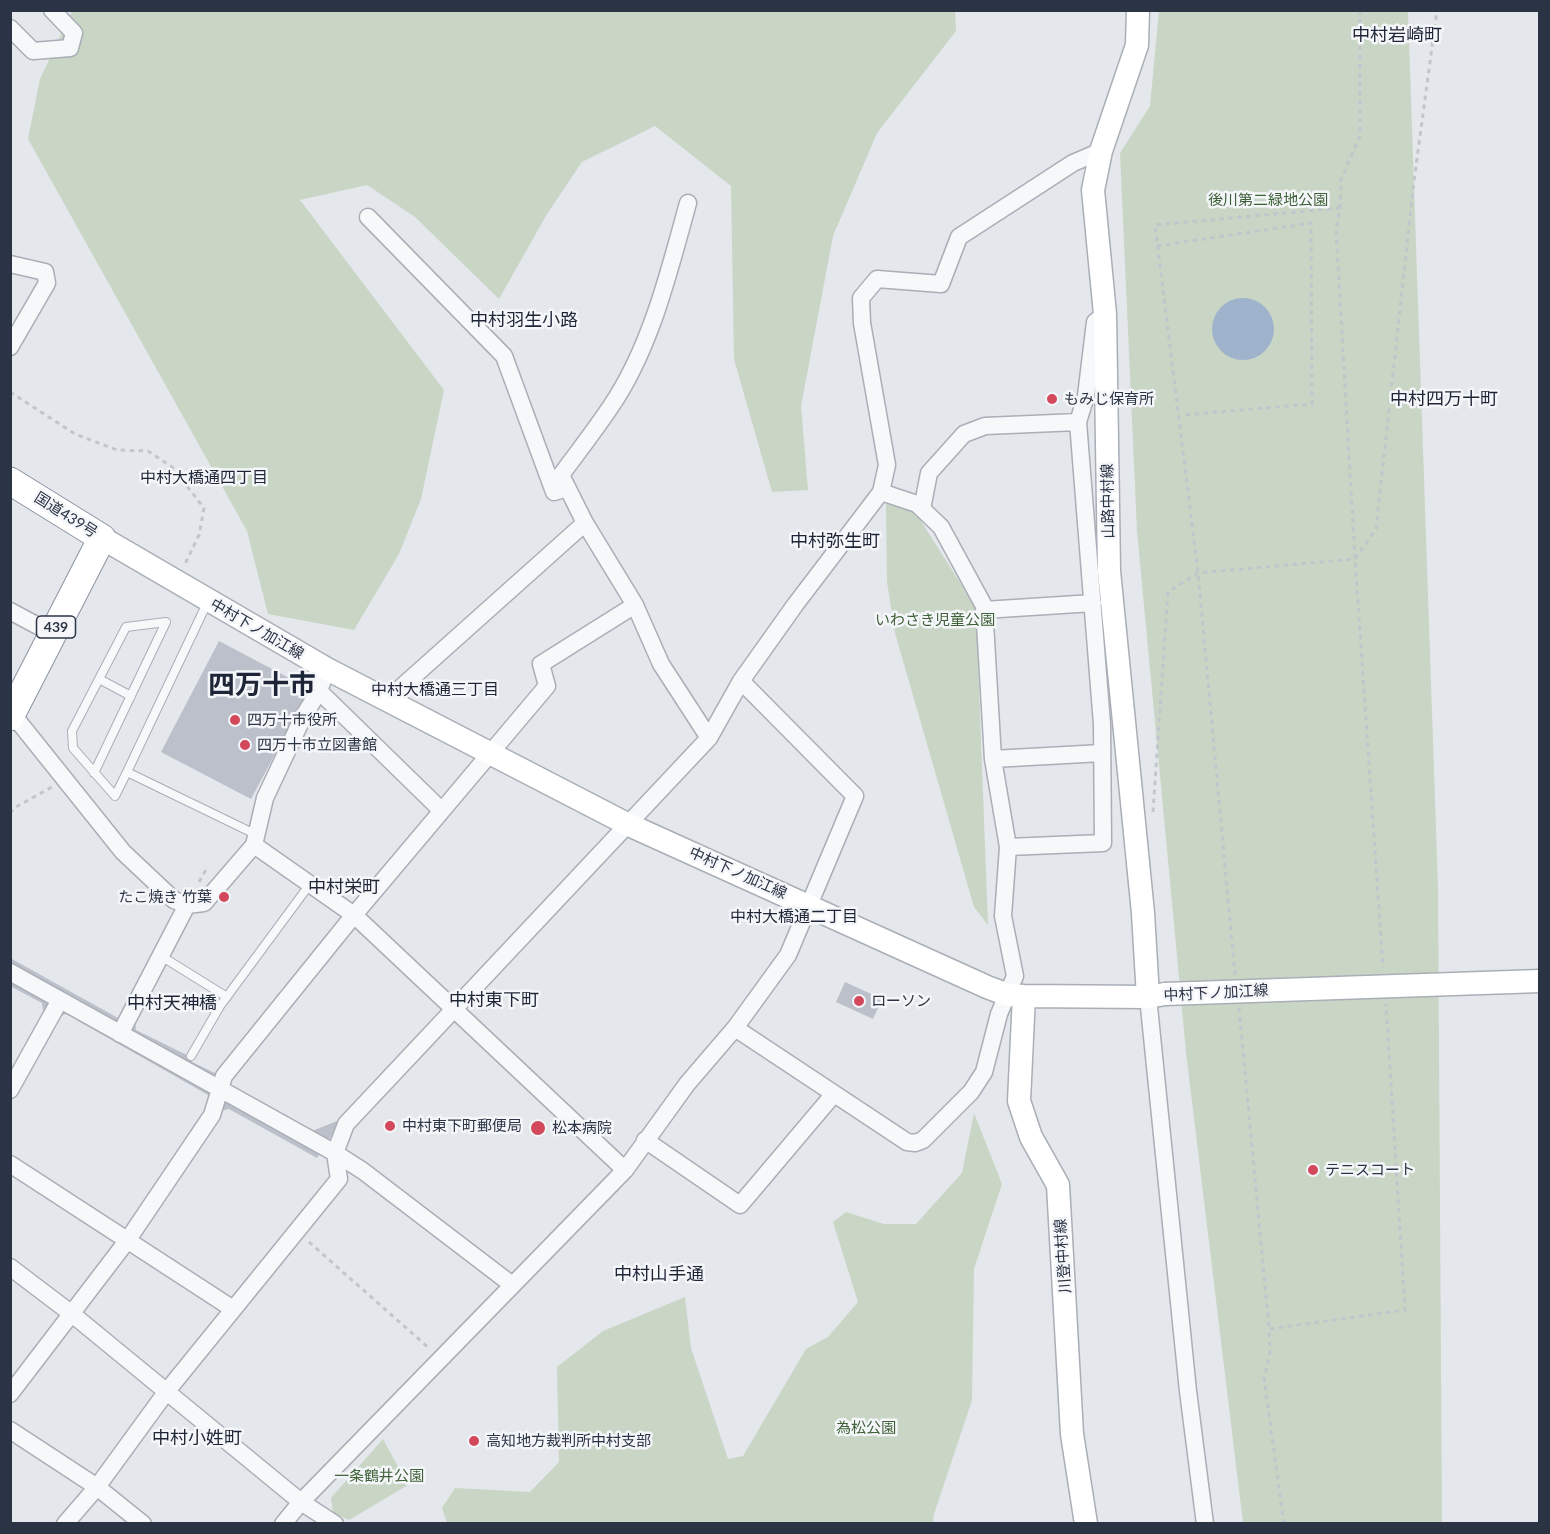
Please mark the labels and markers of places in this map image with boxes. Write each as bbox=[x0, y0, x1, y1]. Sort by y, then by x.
place label: もみじ保育所 bbox=[1064, 390, 1154, 408]
marker: もみじ保育所 bbox=[1045, 392, 1059, 406]
place label: 四万十市役所 bbox=[247, 711, 337, 729]
marker: 四万十市役所 bbox=[228, 713, 242, 727]
place label: 四万十市立図書館 bbox=[257, 736, 377, 754]
marker: 四万十市立図書館 bbox=[238, 738, 252, 752]
place label: たこ焼き 竹葉 bbox=[118, 888, 212, 906]
marker: たこ焼き 竹葉 bbox=[217, 890, 231, 904]
place label: ローソン bbox=[871, 992, 931, 1010]
marker: ローソン bbox=[852, 994, 866, 1008]
place label: 中村東下町郵便局 bbox=[402, 1117, 522, 1135]
marker: 中村東下町郵便局 bbox=[383, 1119, 397, 1133]
marker: 松本病院 bbox=[529, 1119, 547, 1137]
place label: 松本病院 bbox=[552, 1119, 612, 1137]
place label: テニスコート bbox=[1325, 1161, 1415, 1179]
marker: テニスコート bbox=[1306, 1163, 1320, 1177]
place label: 高知地方裁判所中村支部 bbox=[486, 1432, 651, 1450]
marker: 高知地方裁判所中村支部 bbox=[467, 1434, 481, 1448]

